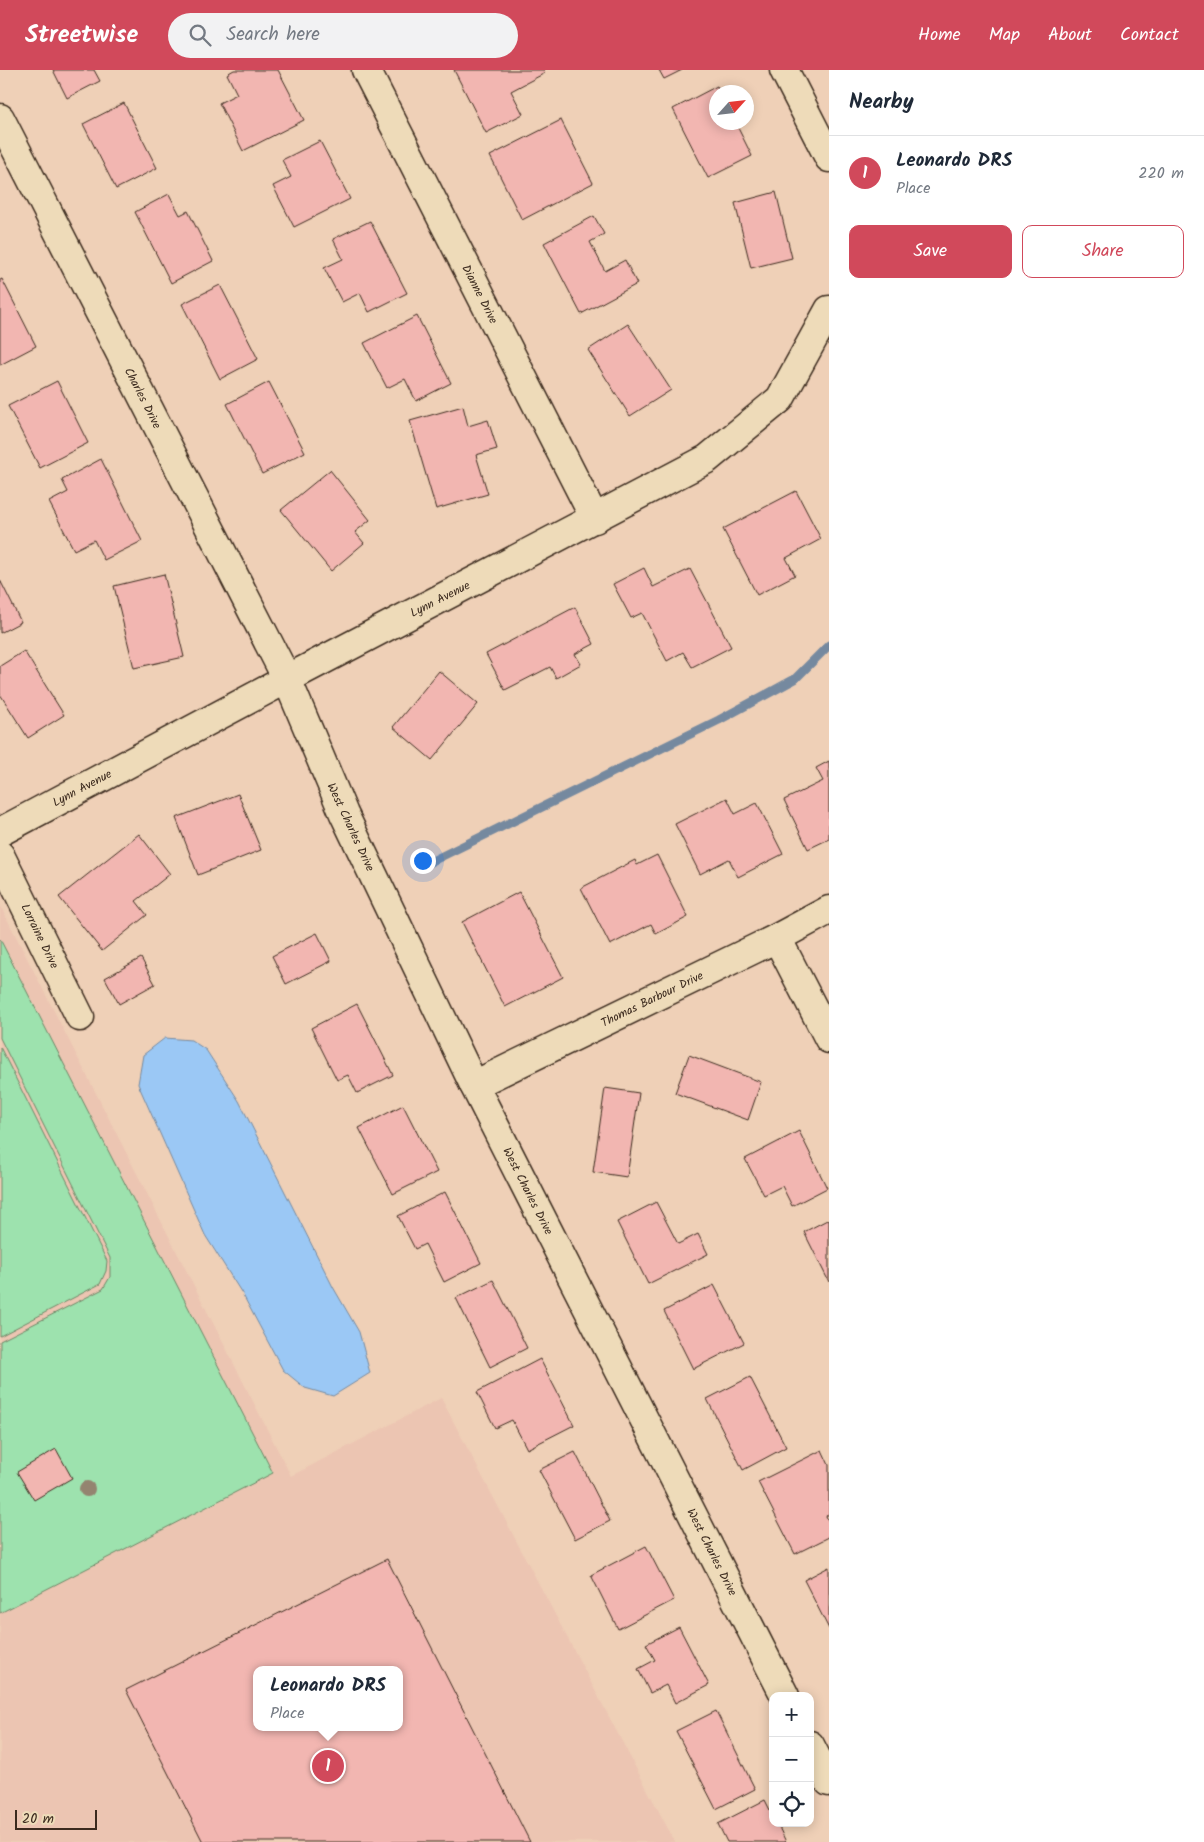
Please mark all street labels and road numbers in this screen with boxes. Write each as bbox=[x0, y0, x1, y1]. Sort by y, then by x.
street label: Dianne Drive bbox=[457, 261, 503, 328]
street label: Charles Drive bbox=[119, 364, 166, 433]
street label: Lynn Avenue bbox=[407, 576, 474, 623]
street label: Lynn Avenue bbox=[49, 764, 116, 812]
street label: West Charles Drive bbox=[322, 780, 380, 875]
street label: Lorraine Drive bbox=[16, 901, 64, 972]
street label: Thomas Barbour Drive bbox=[598, 966, 707, 1033]
street label: West Charles Drive bbox=[497, 1144, 558, 1239]
street label: West Charles Drive bbox=[681, 1505, 742, 1600]

